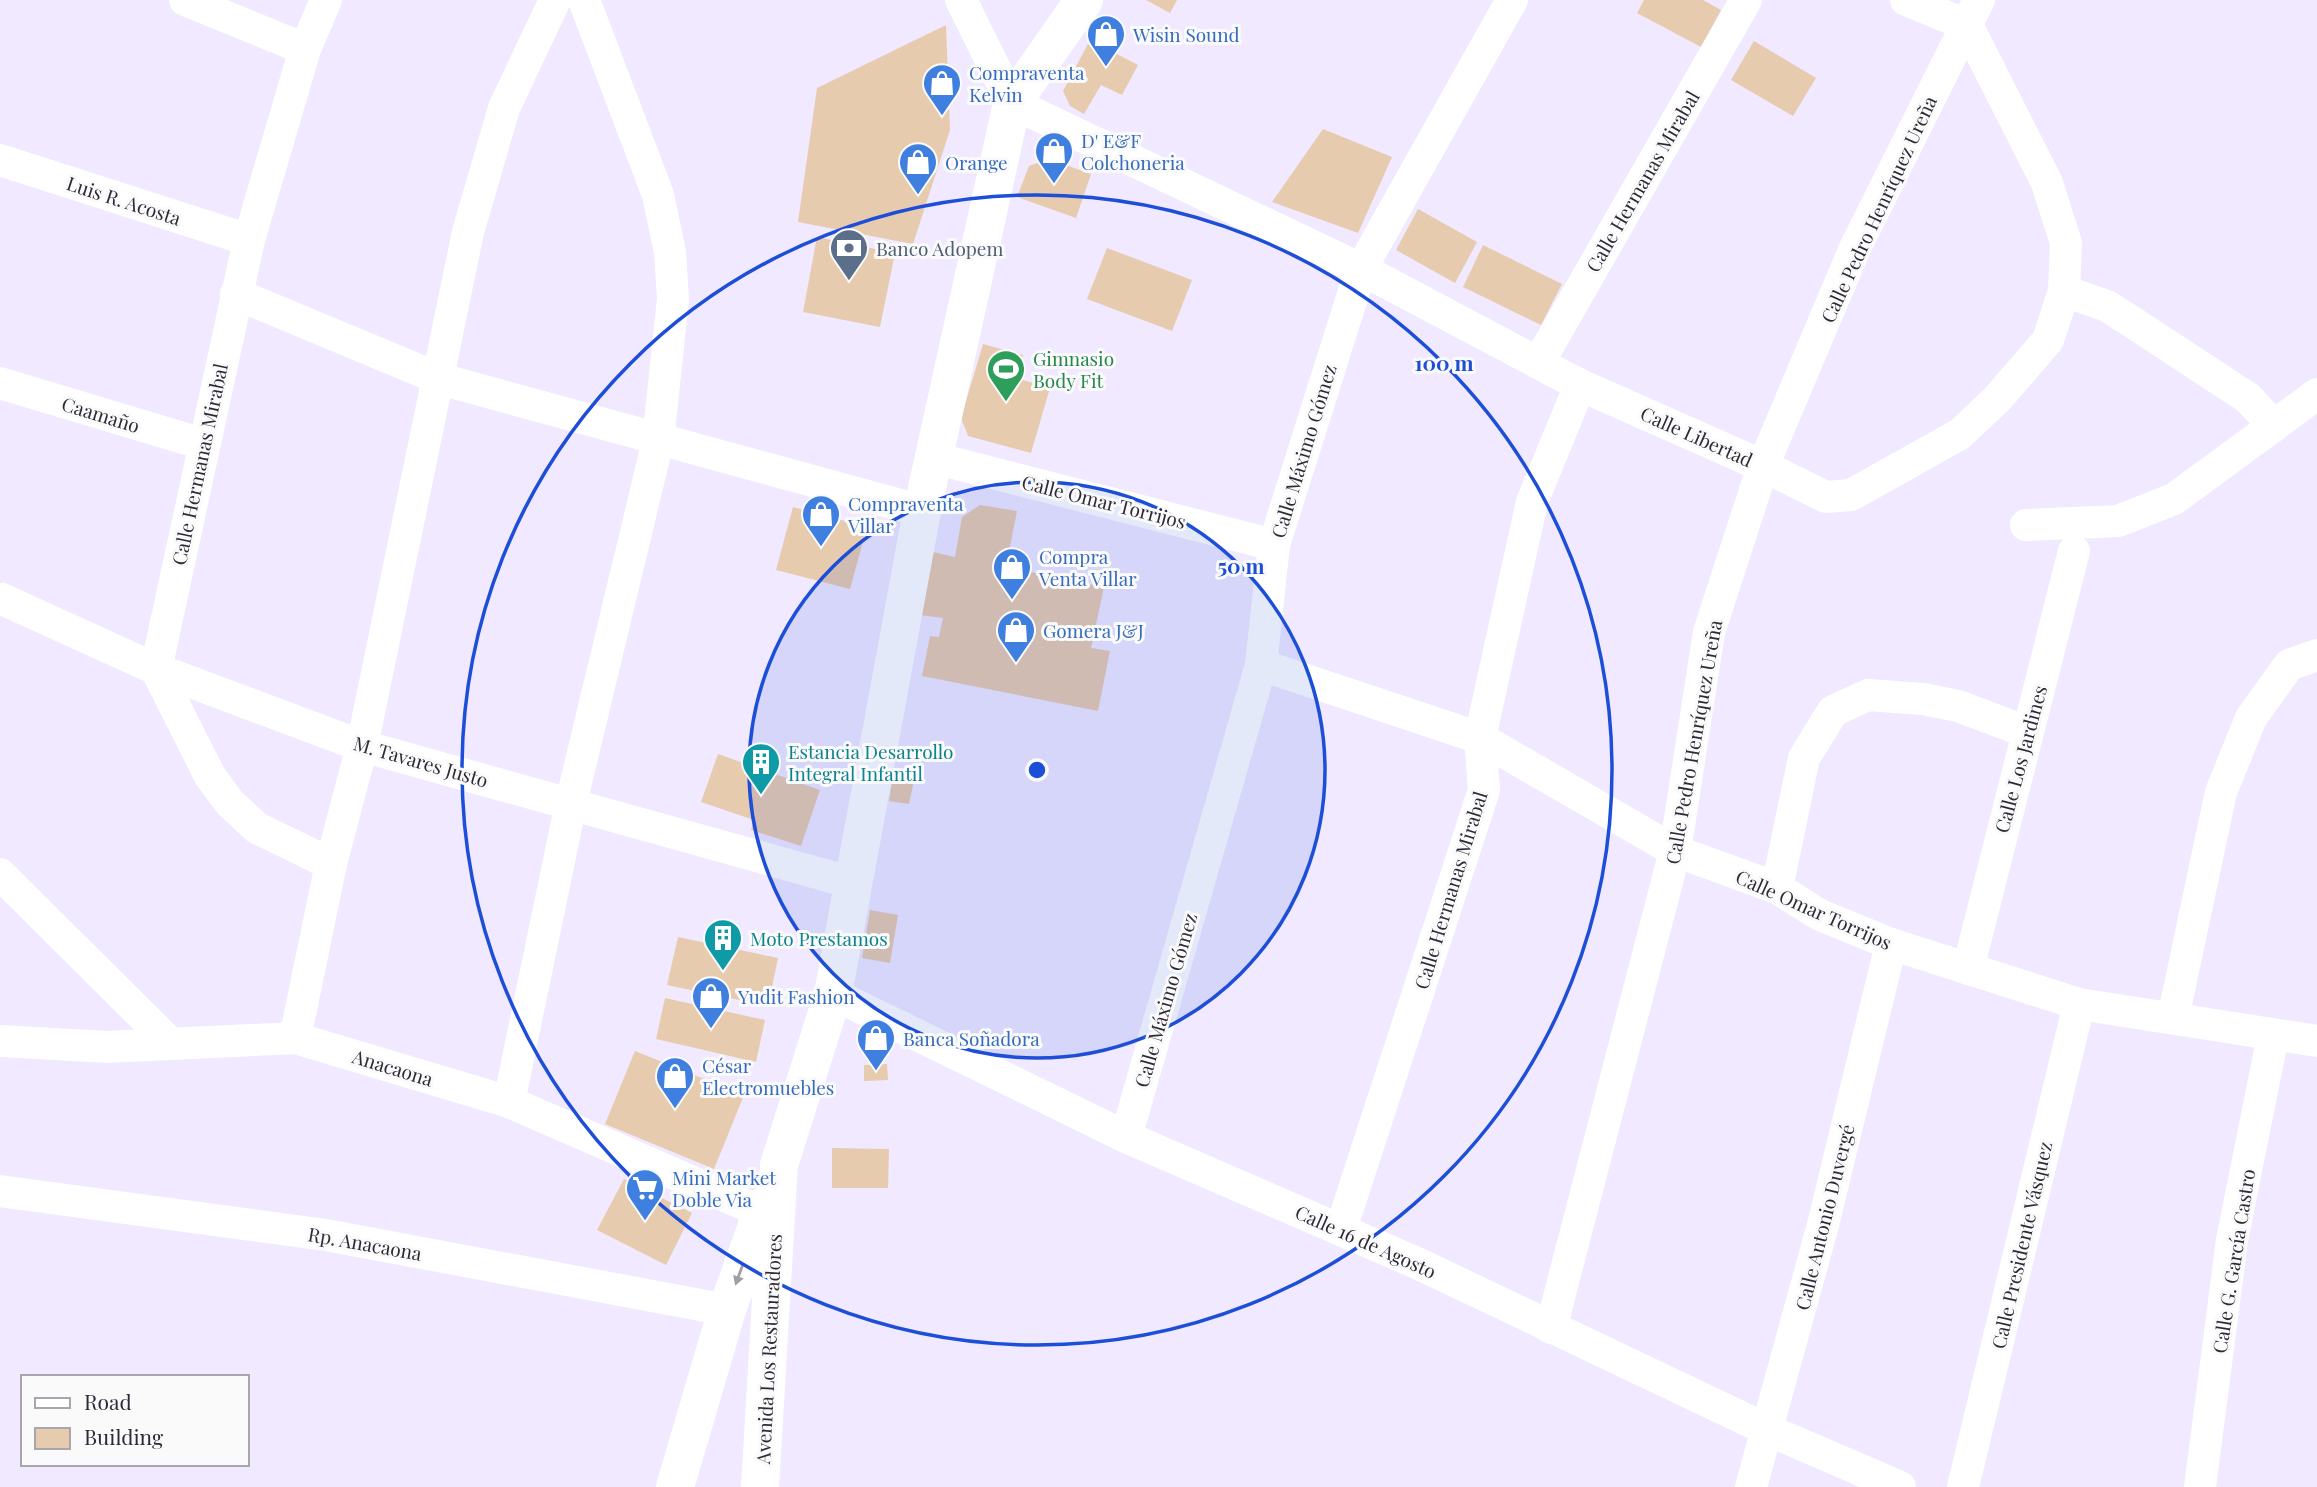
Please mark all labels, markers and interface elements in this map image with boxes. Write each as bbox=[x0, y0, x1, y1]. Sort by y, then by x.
shop icon: Wisin Sound bbox=[1085, 13, 1127, 68]
place label: Wisin Sound bbox=[1132, 21, 1240, 47]
place label: Compraventa Kelvin bbox=[969, 59, 1085, 107]
shop icon: Compraventa Kelvin bbox=[921, 62, 963, 117]
street label: Calle Hermanas Mirabal bbox=[1579, 85, 1705, 277]
street label: Calle Pedro Henríquez Ureña bbox=[1814, 91, 1942, 327]
place label: D' E&F Colchoneria bbox=[1081, 127, 1185, 175]
shop icon: D' E&F Colchoneria bbox=[1033, 130, 1075, 185]
shop icon: Orange bbox=[897, 141, 939, 196]
place label: Orange bbox=[945, 149, 1008, 175]
street label: Luis R. Acosta bbox=[64, 169, 185, 231]
bank icon: Banco Adopem bbox=[828, 227, 870, 282]
place label: Banco Adopem bbox=[876, 235, 1003, 261]
place label: Gimnasio Body Fit bbox=[1033, 345, 1114, 393]
sports icon: Gimnasio Body Fit bbox=[985, 348, 1027, 403]
text: 100 m bbox=[1414, 348, 1474, 376]
street label: Calle Hermanas Mirabal bbox=[165, 360, 233, 567]
street label: Calle Máximo Gómez bbox=[1264, 361, 1342, 541]
street label: Caamaño bbox=[59, 390, 143, 438]
street label: Calle Libertad bbox=[1637, 400, 1757, 472]
street label: Calle Omar Torrijos bbox=[1019, 468, 1189, 534]
place label: Compraventa Villar bbox=[847, 490, 964, 538]
shop icon: Compraventa Villar bbox=[800, 493, 842, 548]
place label: Compra Venta Villar bbox=[1038, 543, 1137, 591]
shop icon: Compra Venta Villar bbox=[991, 546, 1033, 601]
text: 50 m bbox=[1217, 551, 1265, 579]
shop icon: Gomera J&J bbox=[995, 609, 1037, 664]
place label: Gomera J&J bbox=[1043, 617, 1144, 643]
street label: Calle Pedro Henríquez Ureña bbox=[1659, 617, 1727, 866]
street label: Calle Los Jardines bbox=[1988, 682, 2052, 836]
street label: M. Tavares Justo bbox=[351, 729, 491, 793]
place label: Estancia Desarrollo Integral Infantil bbox=[788, 738, 954, 786]
building icon: Estancia Desarrollo Integral Infantil bbox=[740, 741, 782, 796]
centre of rings bbox=[1025, 758, 1049, 782]
street label: Calle Hermanas Mirabal bbox=[1408, 787, 1493, 992]
street label: Calle Omar Torrijos bbox=[1732, 863, 1896, 955]
street label: Calle Máximo Gómez bbox=[1128, 910, 1202, 1090]
building icon: Moto Prestamos bbox=[702, 917, 744, 972]
place label: Moto Prestamos bbox=[750, 925, 888, 951]
shop icon: Yudit Fashion bbox=[690, 975, 732, 1030]
place label: Yudit Fashion bbox=[737, 983, 855, 1009]
shop icon: Banca Soñadora bbox=[855, 1017, 897, 1072]
place label: Banca Soñadora bbox=[903, 1025, 1040, 1051]
street label: Anacaona bbox=[349, 1042, 437, 1092]
place label: César Electromuebles bbox=[702, 1052, 834, 1100]
shop icon: César Electromuebles bbox=[654, 1055, 696, 1110]
street label: Calle Antonio Duvergé bbox=[1788, 1121, 1860, 1313]
street label: Calle Presidente Vásquez bbox=[1984, 1139, 2058, 1351]
place label: Mini Market Doble Via bbox=[672, 1164, 776, 1212]
supermarket icon: Mini Market Doble Via bbox=[624, 1167, 666, 1222]
street label: Calle G. García Castro bbox=[2206, 1167, 2260, 1355]
street label: Calle 16 de Agosto bbox=[1291, 1198, 1441, 1284]
street label: Rp. Anacaona bbox=[306, 1220, 424, 1266]
street label: Avenida Los Restauradores bbox=[749, 1233, 787, 1466]
one-way arrow bbox=[734, 1265, 745, 1286]
legend bbox=[21, 1375, 248, 1466]
text: Road bbox=[84, 1387, 132, 1415]
text: Building bbox=[84, 1422, 163, 1450]

